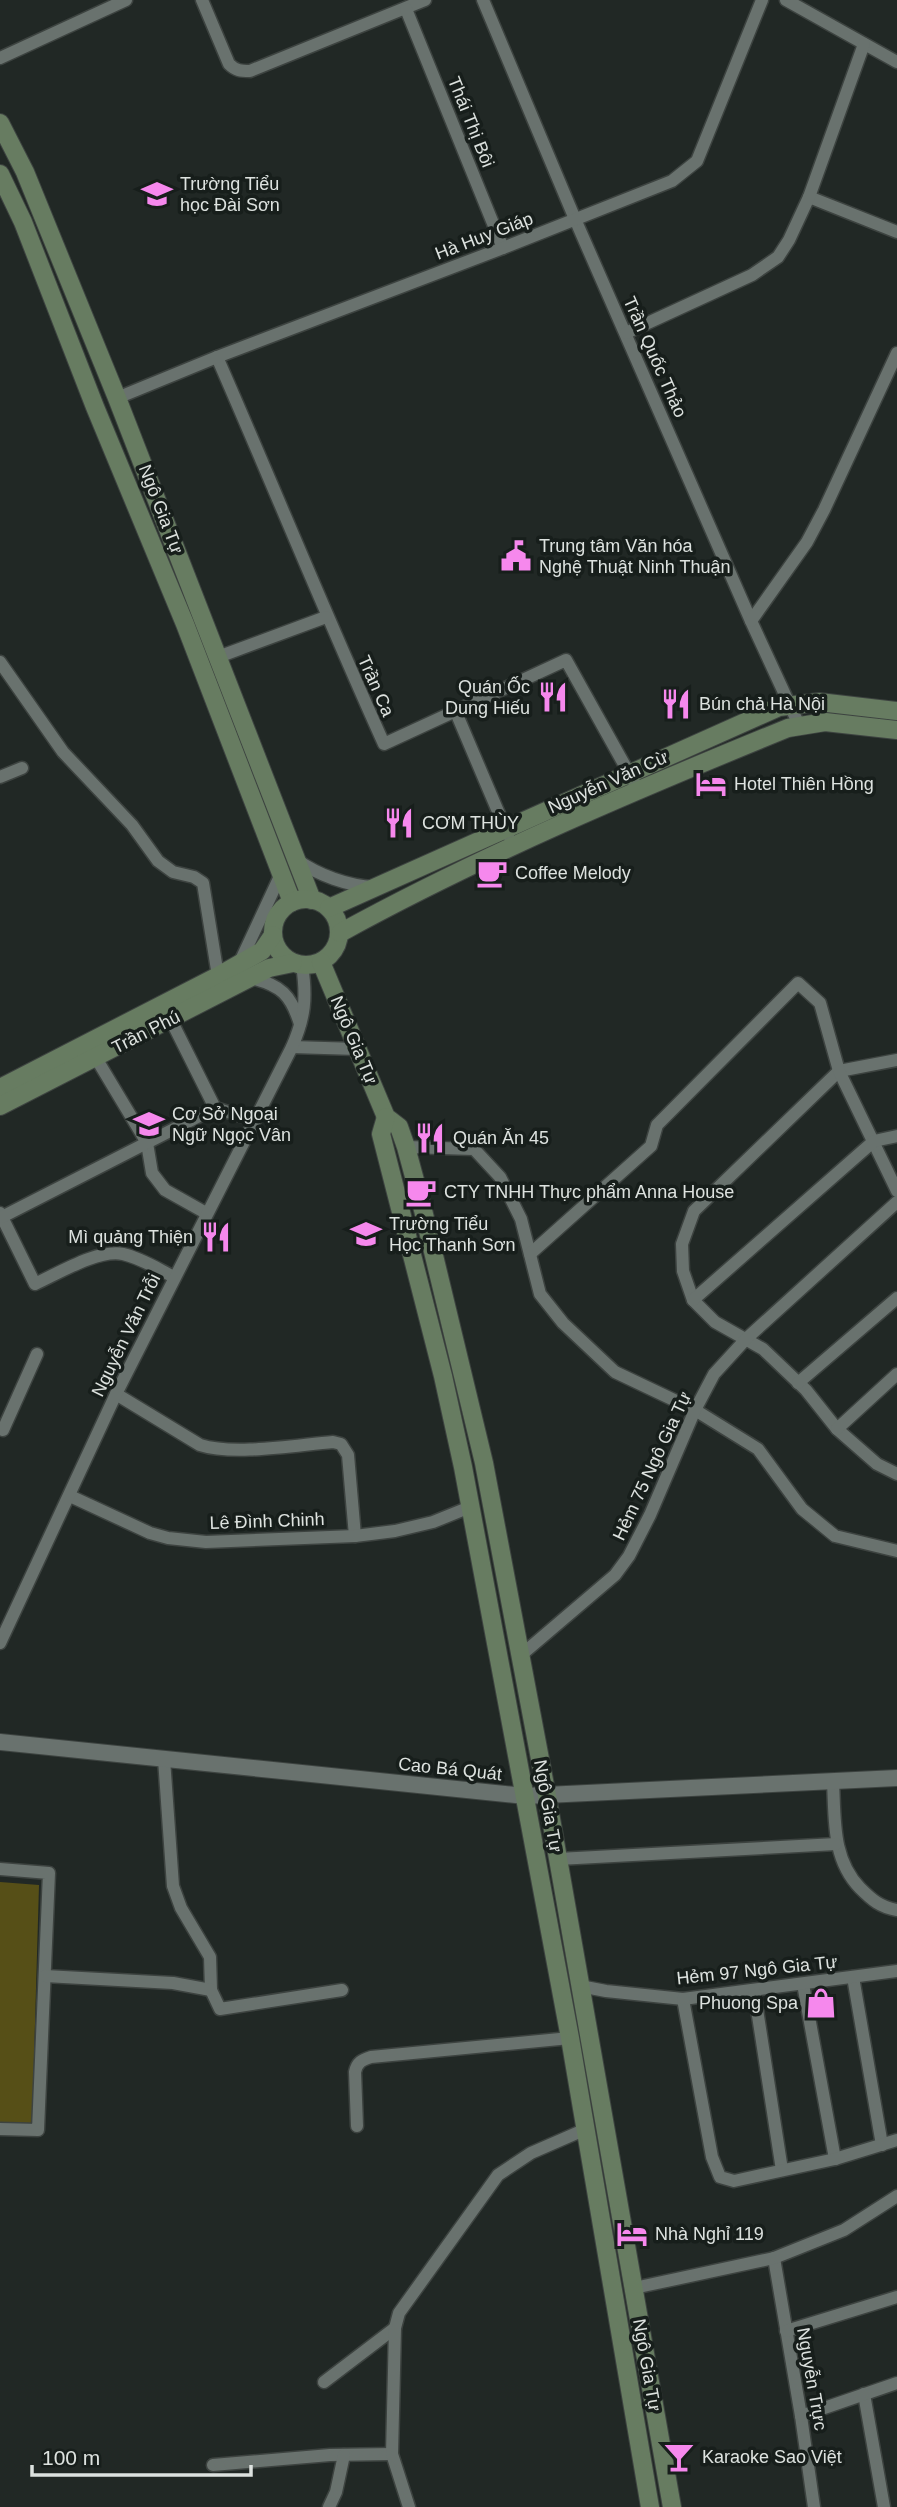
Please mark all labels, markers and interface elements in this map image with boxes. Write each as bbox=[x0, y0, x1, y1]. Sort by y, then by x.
street label: Thái Thị Bôi bbox=[444, 74, 498, 170]
place label: Trường Tiểu học Đài Sơn bbox=[180, 174, 280, 215]
school or university icon: Trường Tiểu học Đài Sơn bbox=[140, 177, 174, 211]
street label: Hà Huy Giáp bbox=[432, 208, 536, 264]
street label: Trần Quốc Thảo bbox=[619, 294, 691, 420]
street label: Ngô Gia Tự bbox=[135, 462, 187, 556]
place label: Trung tâm Văn hóa Nghệ Thuật Ninh Thuận bbox=[539, 536, 730, 577]
public building icon: Trung tâm Văn hóa Nghệ Thuật Ninh Thuận bbox=[499, 539, 533, 573]
street label: Trần Ca bbox=[354, 653, 399, 720]
place label: Quán Ốc Dung Hiếu bbox=[445, 676, 530, 718]
restaurant icon: Quán Ốc Dung Hiếu bbox=[536, 680, 570, 714]
restaurant icon: Bún chả Hà Nội bbox=[659, 687, 693, 721]
place label: Bún chả Hà Nội bbox=[699, 694, 825, 714]
street label: Nguyễn Văn Cừ bbox=[545, 746, 671, 817]
hotel icon: Hotel Thiên Hồng bbox=[694, 767, 728, 801]
place label: Hotel Thiên Hồng bbox=[734, 774, 874, 794]
restaurant icon: CƠM THÙY bbox=[382, 806, 416, 840]
place label: CƠM THÙY bbox=[422, 812, 519, 833]
cafe icon: Coffee Melody bbox=[475, 856, 509, 890]
place label: Coffee Melody bbox=[515, 863, 631, 883]
street label: Ngô Gia Tự bbox=[326, 993, 382, 1087]
street label: Trần Phú bbox=[109, 1006, 183, 1058]
place label: Cơ Sở Ngoại Ngữ Ngọc Vân bbox=[172, 1104, 291, 1145]
school or university icon: Cơ Sở Ngoại Ngữ Ngọc Vân bbox=[132, 1107, 166, 1141]
restaurant icon: Quán Ăn 45 bbox=[413, 1121, 447, 1155]
place label: Quán Ăn 45 bbox=[453, 1128, 549, 1148]
cafe icon: CTY TNHH Thực phẩm Anna House bbox=[404, 1175, 438, 1209]
place label: CTY TNHH Thực phẩm Anna House bbox=[444, 1182, 734, 1202]
place label: Trường Tiểu Học Thanh Sơn bbox=[389, 1214, 516, 1255]
school or university icon: Trường Tiểu Học Thanh Sơn bbox=[349, 1217, 383, 1251]
restaurant icon: Mì quảng Thiện bbox=[199, 1220, 233, 1254]
place label: Mì quảng Thiện bbox=[68, 1227, 193, 1247]
street label: Nguyễn Văn Trỗi bbox=[87, 1270, 164, 1400]
street label: Hẻm 75 Ngô Gia Tự bbox=[609, 1388, 695, 1544]
street label: Lê Đình Chinh bbox=[209, 1509, 325, 1533]
street label: Cao Bá Quát bbox=[397, 1754, 503, 1784]
street label: Ngô Gia Tự bbox=[530, 1758, 566, 1854]
street label: Hẻm 97 Ngô Gia Tự bbox=[676, 1952, 838, 1988]
shop icon: Phuong Spa bbox=[804, 1986, 838, 2020]
place label: Phuong Spa bbox=[699, 1993, 799, 2013]
hotel icon: Nhà Nghỉ 119 bbox=[615, 2217, 649, 2251]
place label: Nhà Nghỉ 119 bbox=[655, 2224, 764, 2244]
street label: Ngô Gia Tự bbox=[629, 2317, 665, 2413]
street label: Nguyễn Trực bbox=[793, 2326, 832, 2432]
scale bar bbox=[32, 2434, 250, 2478]
bar icon: Karaoke Sao Việt bbox=[662, 2440, 696, 2474]
text: 100 m bbox=[42, 2446, 100, 2469]
place label: Karaoke Sao Việt bbox=[702, 2447, 842, 2467]

